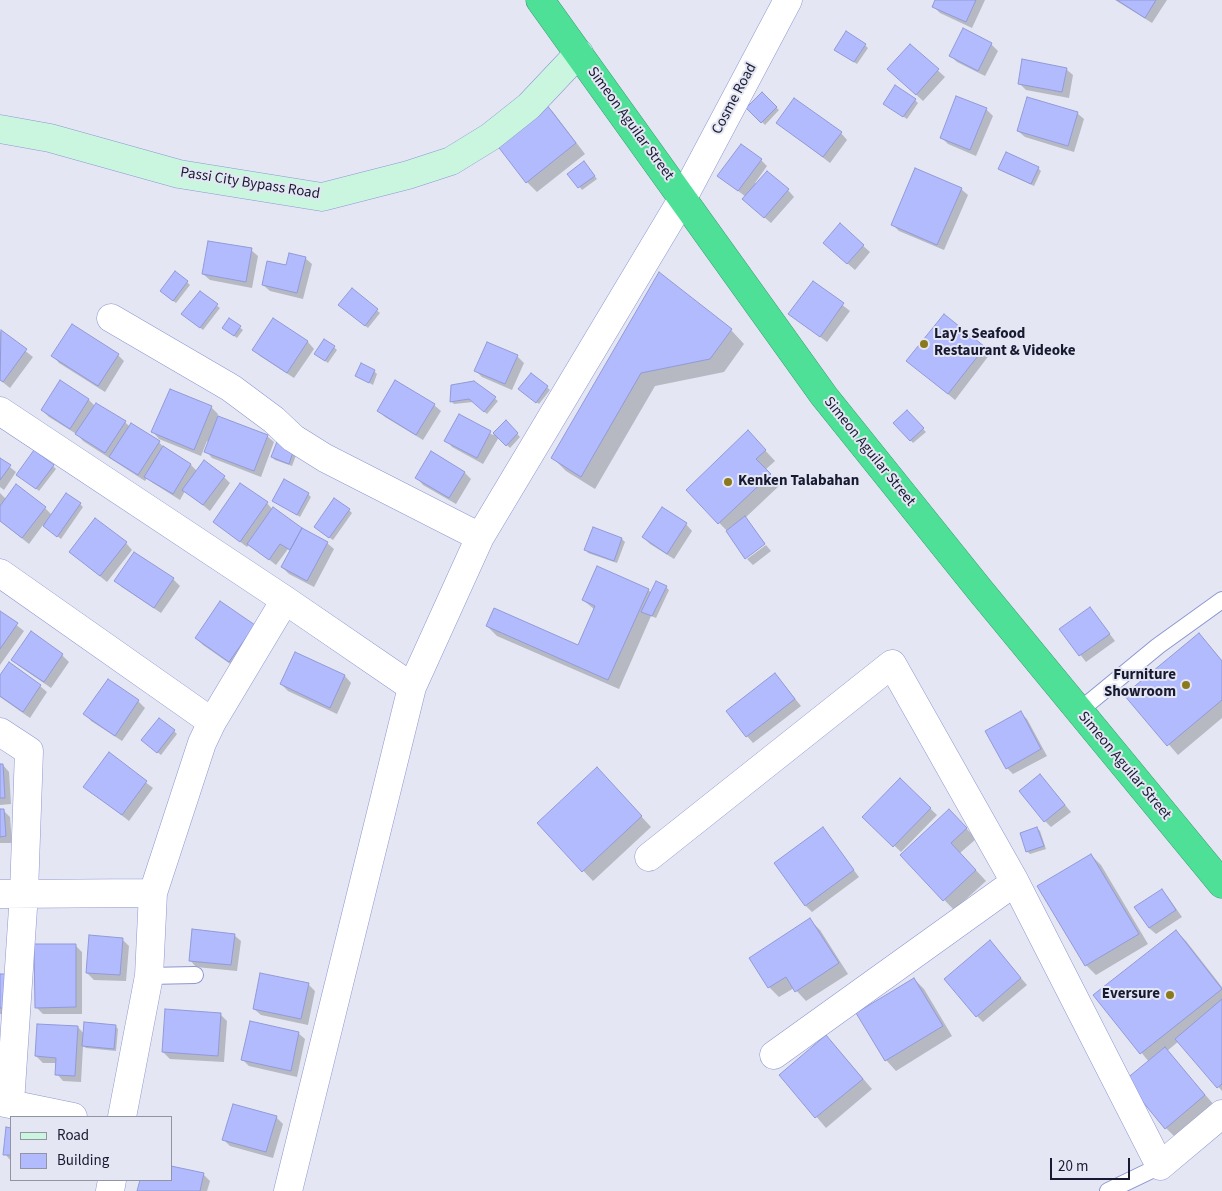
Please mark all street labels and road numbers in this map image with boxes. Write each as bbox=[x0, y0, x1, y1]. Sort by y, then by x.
street label: Cosme Road bbox=[709, 60, 761, 138]
street label: Simeon Aguilar Street bbox=[583, 64, 677, 184]
street label: Passi City Bypass Road bbox=[179, 164, 321, 204]
street label: Simeon Aguilar Street bbox=[819, 394, 919, 510]
street label: Simeon Aguilar Street bbox=[1074, 708, 1174, 824]

